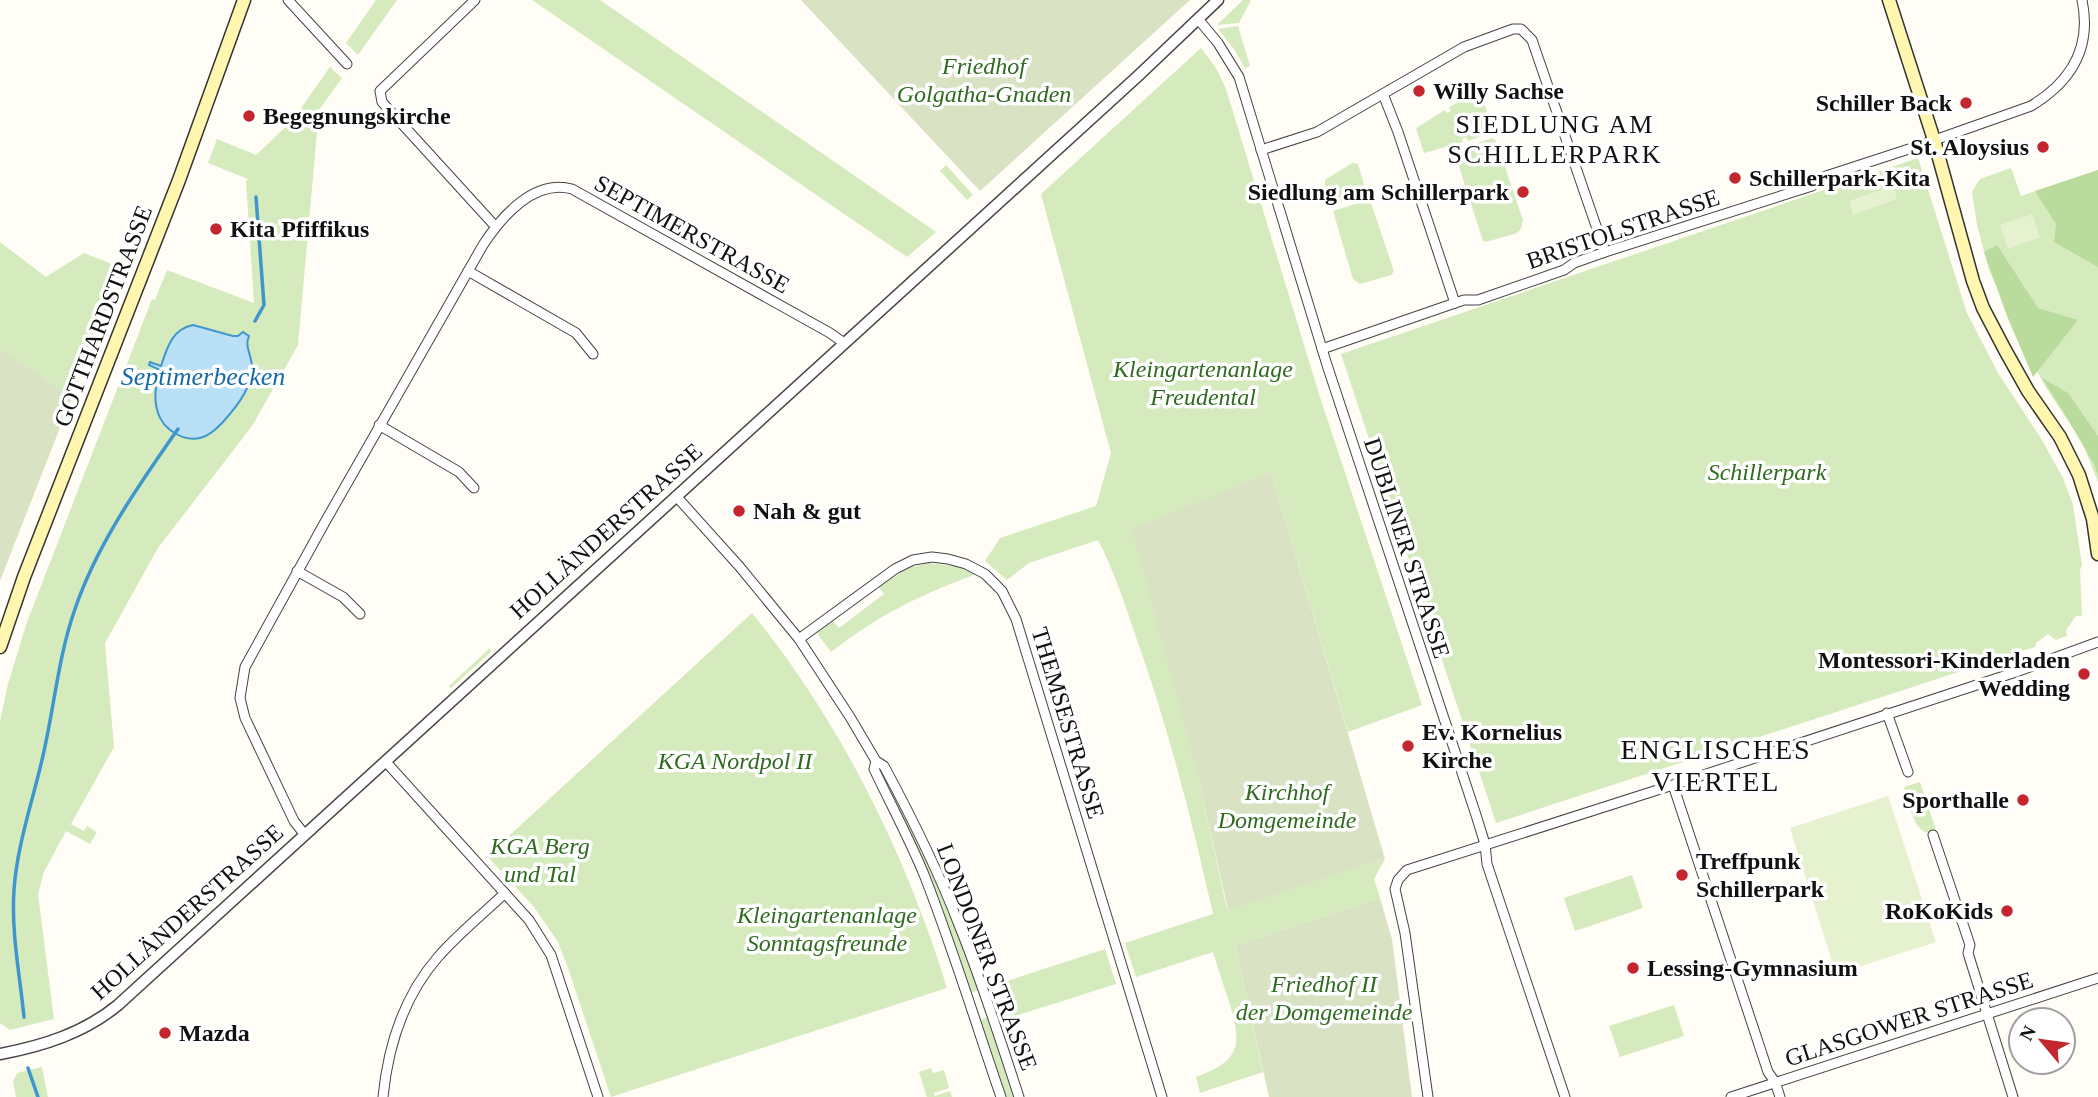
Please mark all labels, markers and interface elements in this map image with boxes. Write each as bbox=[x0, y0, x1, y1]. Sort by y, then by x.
park label: Friedhof Golgatha-Gnaden bbox=[897, 53, 1071, 107]
place label: Willy Sachse bbox=[1433, 78, 1564, 104]
marker: Willy Sachse bbox=[1411, 83, 1427, 99]
place label: Schiller Back bbox=[1816, 90, 1953, 116]
marker: Schiller Back bbox=[1958, 95, 1974, 111]
place label: Begegnungskirche bbox=[263, 103, 451, 129]
marker: Begegnungskirche bbox=[241, 108, 257, 124]
district label: SIEDLUNG AM SCHILLERPARK bbox=[1447, 110, 1663, 169]
place label: St. Aloysius bbox=[1910, 134, 2029, 160]
marker: St. Aloysius bbox=[2035, 139, 2051, 155]
place label: Schillerpark-Kita bbox=[1749, 165, 1930, 191]
street label: SEPTIMERSTRASSE bbox=[590, 170, 794, 298]
marker: Schillerpark-Kita bbox=[1727, 170, 1743, 186]
place label: Siedlung am Schillerpark bbox=[1248, 179, 1510, 205]
marker: Siedlung am Schillerpark bbox=[1515, 184, 1531, 200]
street label: BRISTOLSTRASSE bbox=[1523, 184, 1723, 274]
street label: GOTTHARDSTRASSE bbox=[49, 202, 157, 430]
place label: Kita Pfiffikus bbox=[230, 216, 369, 242]
marker: Kita Pfiffikus bbox=[208, 221, 224, 237]
park label: Kleingartenanlage Freudental bbox=[1112, 356, 1293, 410]
water label: Septimerbecken bbox=[121, 362, 285, 391]
street label: DUBLINER STRASSE bbox=[1359, 435, 1455, 661]
street label: HOLLÄNDERSTRASSE bbox=[505, 438, 707, 624]
park label: Schillerpark bbox=[1708, 459, 1827, 485]
place label: Nah & gut bbox=[753, 498, 861, 524]
marker: Nah & gut bbox=[731, 503, 747, 519]
street label: THEMSESTRASSE bbox=[1027, 624, 1109, 822]
place label: Montessori-Kinderladen Wedding bbox=[1818, 647, 2070, 701]
marker: Montessori-Kinderladen Wedding bbox=[2076, 666, 2092, 682]
place label: Ev. Kornelius Kirche bbox=[1422, 719, 1562, 773]
district label: ENGLISCHES VIERTEL bbox=[1620, 734, 1812, 797]
marker: Ev. Kornelius Kirche bbox=[1400, 738, 1416, 754]
park label: KGA Nordpol II bbox=[657, 748, 813, 774]
park label: Kirchhof Domgemeinde bbox=[1217, 779, 1357, 833]
place label: Sporthalle bbox=[1902, 787, 2009, 813]
marker: Sporthalle bbox=[2015, 792, 2031, 808]
street label: HOLLÄNDERSTRASSE bbox=[86, 819, 288, 1005]
park label: KGA Berg und Tal bbox=[489, 833, 590, 887]
street label: LONDONER STRASSE bbox=[932, 840, 1042, 1074]
place label: Treffpunk Schillerpark bbox=[1696, 848, 1825, 902]
marker: Treffpunk Schillerpark bbox=[1674, 867, 1690, 883]
place label: RoKoKids bbox=[1885, 898, 1993, 924]
park label: Kleingartenanlage Sonntagsfreunde bbox=[736, 902, 917, 956]
marker: RoKoKids bbox=[1999, 903, 2015, 919]
place label: Lessing-Gymnasium bbox=[1647, 955, 1858, 981]
marker: Lessing-Gymnasium bbox=[1625, 960, 1641, 976]
street label: GLASGOWER STRASSE bbox=[1782, 967, 2036, 1071]
park label: Friedhof II der Domgemeinde bbox=[1236, 971, 1413, 1025]
north arrow bbox=[2007, 1006, 2077, 1076]
place label: Mazda bbox=[179, 1020, 250, 1046]
text: N bbox=[2015, 1022, 2040, 1044]
marker: Mazda bbox=[157, 1025, 173, 1041]

